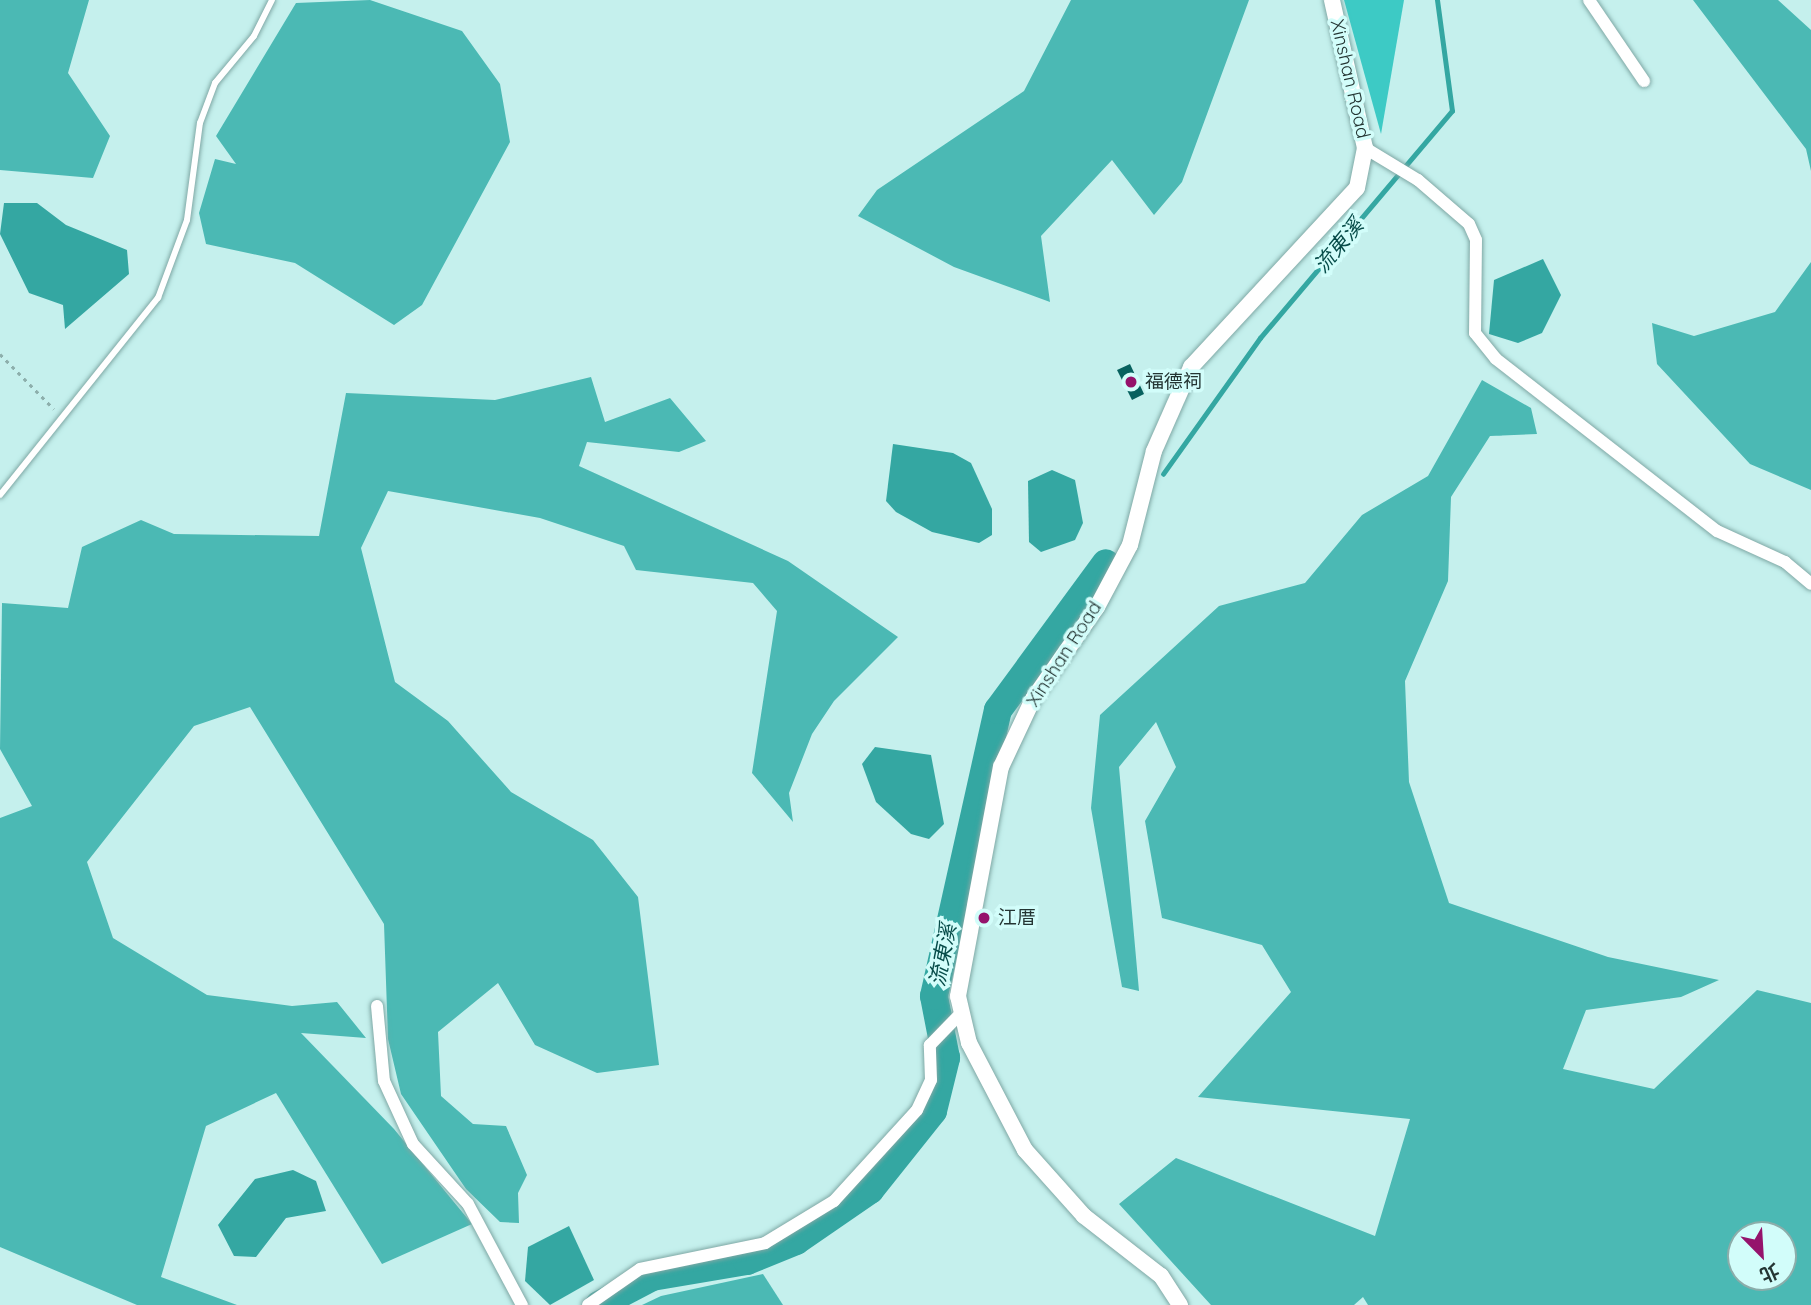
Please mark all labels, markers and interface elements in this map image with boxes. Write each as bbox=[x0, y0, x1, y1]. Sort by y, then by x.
street label: Xinshan Road bbox=[1325, 17, 1375, 141]
water label: 流東溪 bbox=[1308, 213, 1368, 277]
place label: 福德祠 bbox=[1145, 371, 1202, 393]
marker: 福德祠 bbox=[1123, 374, 1139, 390]
street label: Xinshan Road bbox=[1021, 597, 1107, 711]
place label: 江厝 bbox=[998, 907, 1036, 929]
marker: 江厝 bbox=[976, 910, 992, 926]
water label: 流東溪 bbox=[924, 922, 960, 988]
north arrow bbox=[1727, 1221, 1797, 1291]
text: 北 bbox=[1756, 1259, 1783, 1288]

